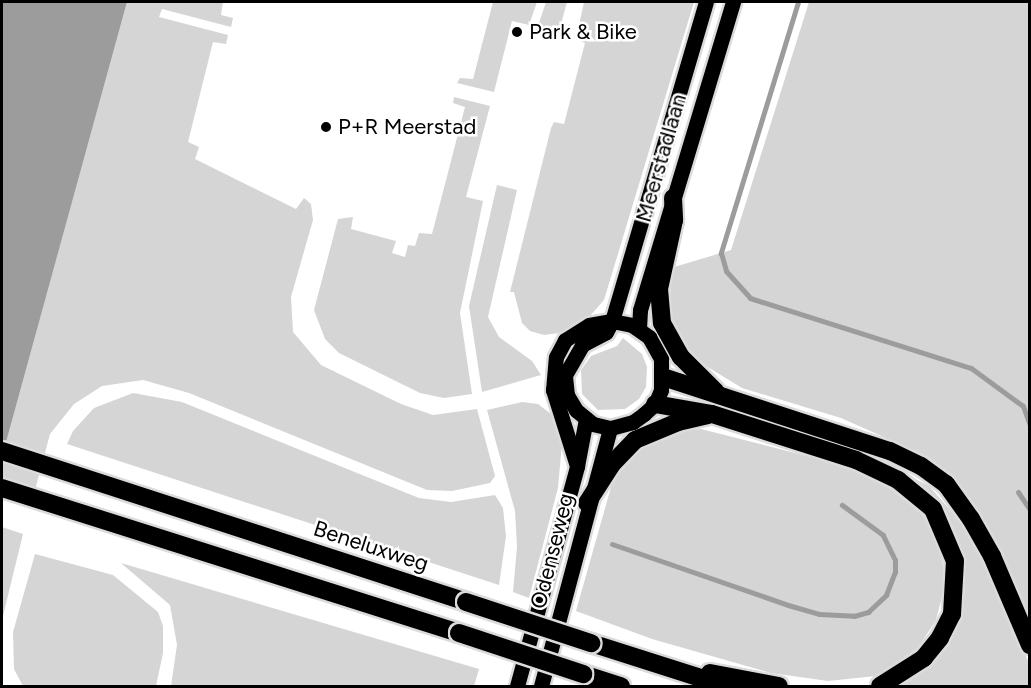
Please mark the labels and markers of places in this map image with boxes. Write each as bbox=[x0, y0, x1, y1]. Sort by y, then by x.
place label: Park & Bike bbox=[529, 19, 637, 45]
marker: Park & Bike bbox=[510, 25, 524, 39]
place label: P+R Meerstad bbox=[338, 114, 476, 140]
marker: P+R Meerstad bbox=[319, 120, 333, 134]

